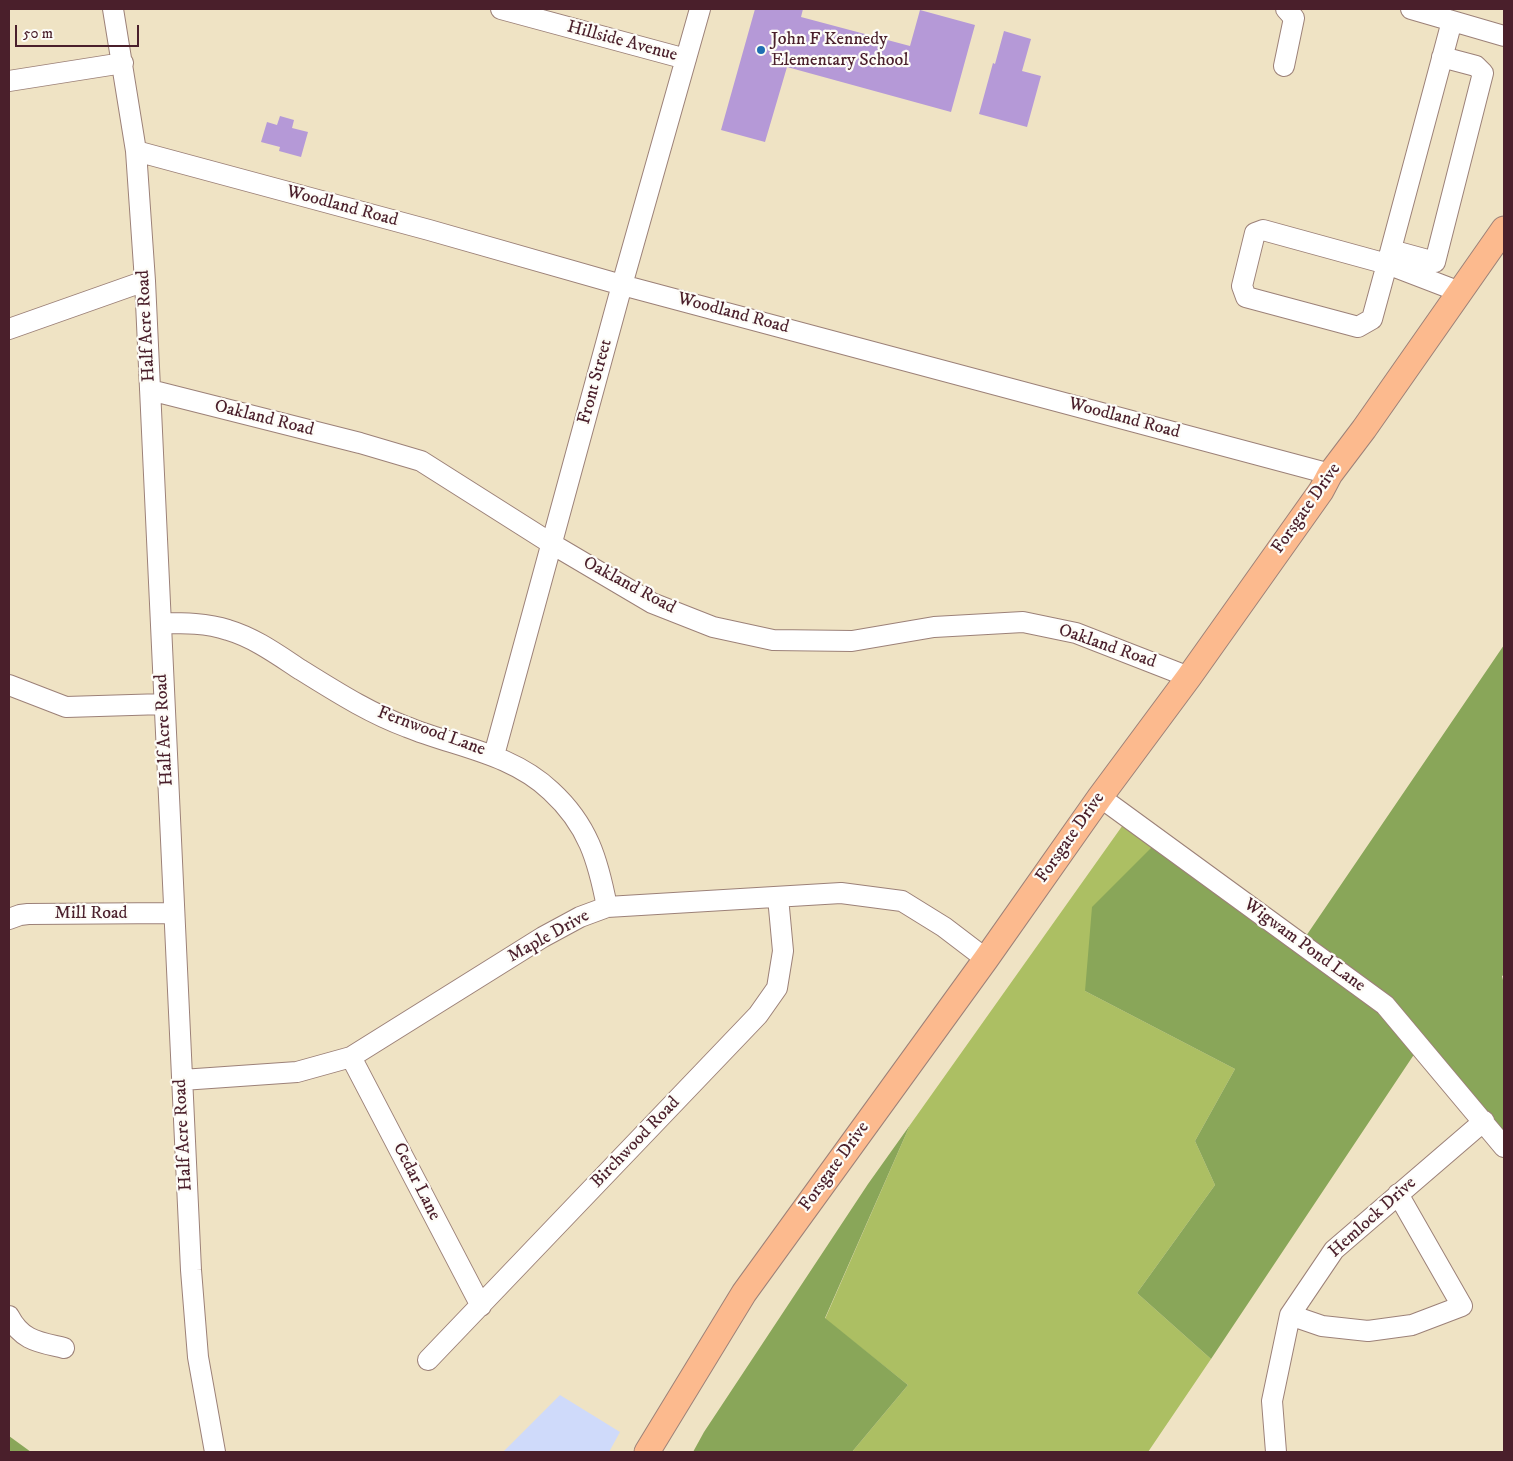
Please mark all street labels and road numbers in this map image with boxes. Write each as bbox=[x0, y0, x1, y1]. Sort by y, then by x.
street label: Hillside Avenue bbox=[564, 17, 680, 67]
street label: Woodland Road bbox=[284, 182, 400, 232]
street label: Half Acre Road bbox=[133, 269, 161, 383]
street label: Woodland Road bbox=[675, 289, 791, 339]
street label: Front Street bbox=[574, 337, 618, 427]
street label: Woodland Road bbox=[1066, 394, 1182, 444]
street label: Oakland Road bbox=[212, 396, 316, 442]
street label: Forsgate Drive bbox=[1268, 460, 1346, 558]
street label: Oakland Road bbox=[579, 553, 679, 619]
street label: Oakland Road bbox=[1055, 620, 1159, 674]
street label: Half Acre Road bbox=[151, 673, 179, 787]
street label: Fernwood Lane bbox=[374, 702, 488, 762]
street label: Forsgate Drive bbox=[1032, 789, 1110, 887]
street label: Wigwam Pond Lane bbox=[1239, 895, 1369, 997]
street label: Mill Road bbox=[54, 903, 128, 925]
street label: Maple Drive bbox=[505, 906, 593, 968]
street label: Half Acre Road bbox=[170, 1078, 198, 1192]
street label: Birchwood Road bbox=[587, 1093, 685, 1193]
street label: Forsgate Drive bbox=[795, 1118, 875, 1216]
street label: Cedar Lane bbox=[387, 1140, 445, 1224]
street label: Hemlock Drive bbox=[1325, 1173, 1421, 1263]

